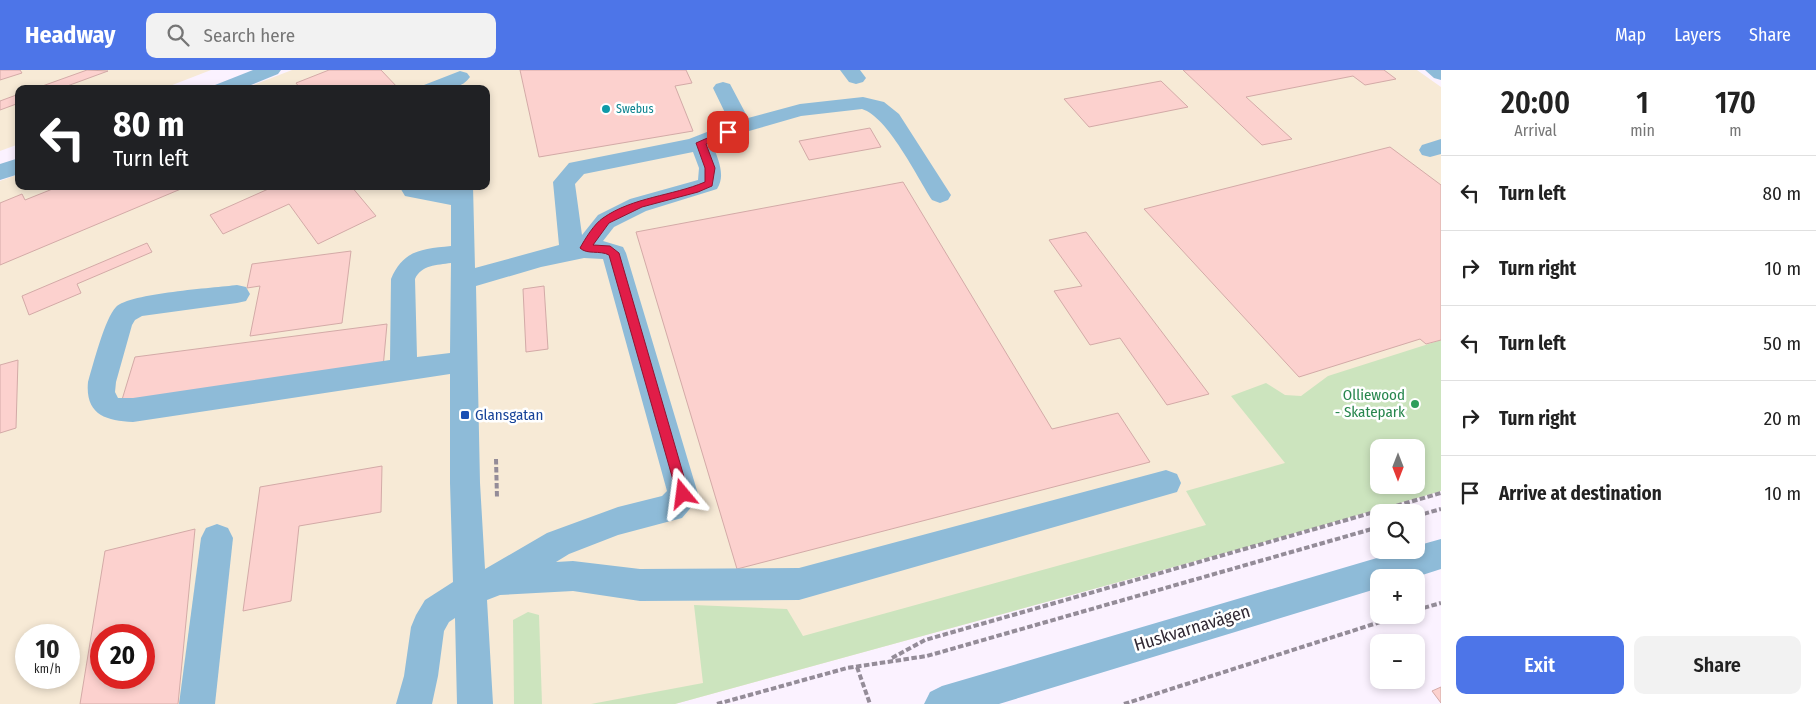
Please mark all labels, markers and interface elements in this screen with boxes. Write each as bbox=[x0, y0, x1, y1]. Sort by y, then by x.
search box bbox=[146, 13, 496, 58]
text: Headway bbox=[25, 21, 116, 49]
icon: search bbox=[164, 21, 192, 49]
text: Search here bbox=[204, 24, 295, 47]
text: Map bbox=[1615, 24, 1646, 46]
text: Layers bbox=[1674, 24, 1721, 46]
text: Share bbox=[1749, 24, 1791, 46]
text: 20:00 bbox=[1501, 85, 1570, 121]
text: 1 bbox=[1636, 85, 1649, 121]
text: 170 bbox=[1715, 85, 1756, 121]
place label: Swebus bbox=[616, 102, 654, 116]
text: 80 m bbox=[113, 103, 185, 145]
marker: Swebus bbox=[600, 103, 612, 115]
icon: left bbox=[30, 105, 95, 170]
pin bbox=[707, 111, 749, 153]
icon: arrive bbox=[714, 118, 742, 146]
text: Arrival bbox=[1514, 121, 1557, 140]
text: min bbox=[1630, 121, 1655, 140]
text: m bbox=[1729, 121, 1742, 140]
text: Turn left bbox=[113, 145, 189, 172]
icon: left bbox=[1456, 179, 1484, 207]
text: Turn left bbox=[1499, 182, 1566, 205]
text: 80 m bbox=[1763, 182, 1801, 205]
icon: right bbox=[1456, 254, 1484, 282]
text: Turn right bbox=[1499, 257, 1576, 280]
text: 10 m bbox=[1765, 257, 1801, 280]
icon: left bbox=[1456, 329, 1484, 357]
text: Turn left bbox=[1499, 332, 1566, 355]
text: 50 m bbox=[1763, 332, 1801, 355]
place label: Olliewood - Skatepark bbox=[1335, 386, 1405, 421]
marker: Olliewood - Skatepark bbox=[1409, 398, 1421, 410]
icon: right bbox=[1456, 404, 1484, 432]
place label: Glansgatan bbox=[475, 406, 543, 424]
text: Turn right bbox=[1499, 407, 1576, 430]
text: 20 m bbox=[1764, 407, 1801, 430]
marker: Glansgatan bbox=[459, 409, 471, 421]
north arrow bbox=[1370, 439, 1425, 494]
map controls bbox=[1370, 439, 1425, 689]
position arrow bbox=[656, 467, 708, 519]
icon: arrive bbox=[1456, 479, 1484, 507]
text: Arrive at destination bbox=[1499, 482, 1662, 505]
text: 10 m bbox=[1765, 482, 1801, 505]
button: search bbox=[1370, 504, 1425, 559]
button: + bbox=[1370, 569, 1425, 624]
street label: Huskvarnavägen bbox=[1131, 600, 1253, 656]
speed limit sign: 20 bbox=[90, 624, 155, 689]
button: − bbox=[1370, 634, 1425, 689]
text: 10 bbox=[35, 635, 60, 665]
button: Exit bbox=[1456, 636, 1624, 694]
button: Share bbox=[1634, 636, 1801, 694]
text: km/h bbox=[34, 662, 61, 676]

